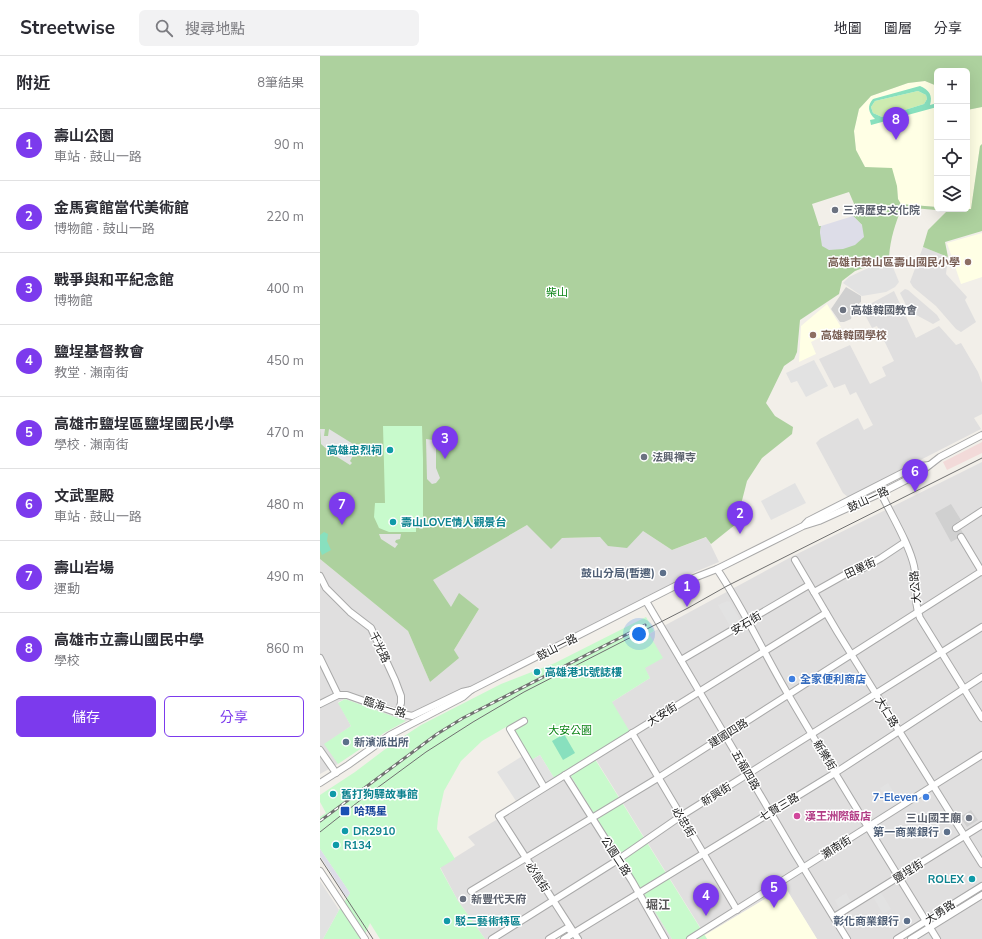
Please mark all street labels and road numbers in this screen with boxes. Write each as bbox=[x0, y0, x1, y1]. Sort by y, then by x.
street label: 鼓山一路 bbox=[845, 483, 891, 516]
street label: 田單街 bbox=[842, 555, 878, 582]
street label: 大公路 bbox=[907, 570, 924, 604]
street label: 安石街 bbox=[728, 609, 764, 638]
street label: 千光路 bbox=[366, 629, 393, 665]
street label: 鼓山一路 bbox=[534, 631, 580, 664]
street label: 臨海一路 bbox=[362, 694, 408, 721]
street label: 大仁路 bbox=[872, 694, 901, 730]
street label: 大安街 bbox=[644, 699, 680, 730]
street label: 建國四路 bbox=[706, 715, 751, 751]
street label: 新樂街 bbox=[810, 737, 839, 773]
street label: 五福四路 bbox=[728, 747, 763, 793]
street label: 新興街 bbox=[698, 779, 734, 810]
street label: 七賢三路 bbox=[757, 790, 802, 825]
street label: 必忠街 bbox=[669, 804, 698, 840]
street label: 瀨南街 bbox=[818, 832, 854, 863]
street label: 公園二路 bbox=[597, 834, 634, 879]
street label: 鹽埕街 bbox=[890, 856, 926, 887]
street label: 必信街 bbox=[522, 859, 553, 895]
street label: 大勇路 bbox=[922, 897, 958, 928]

